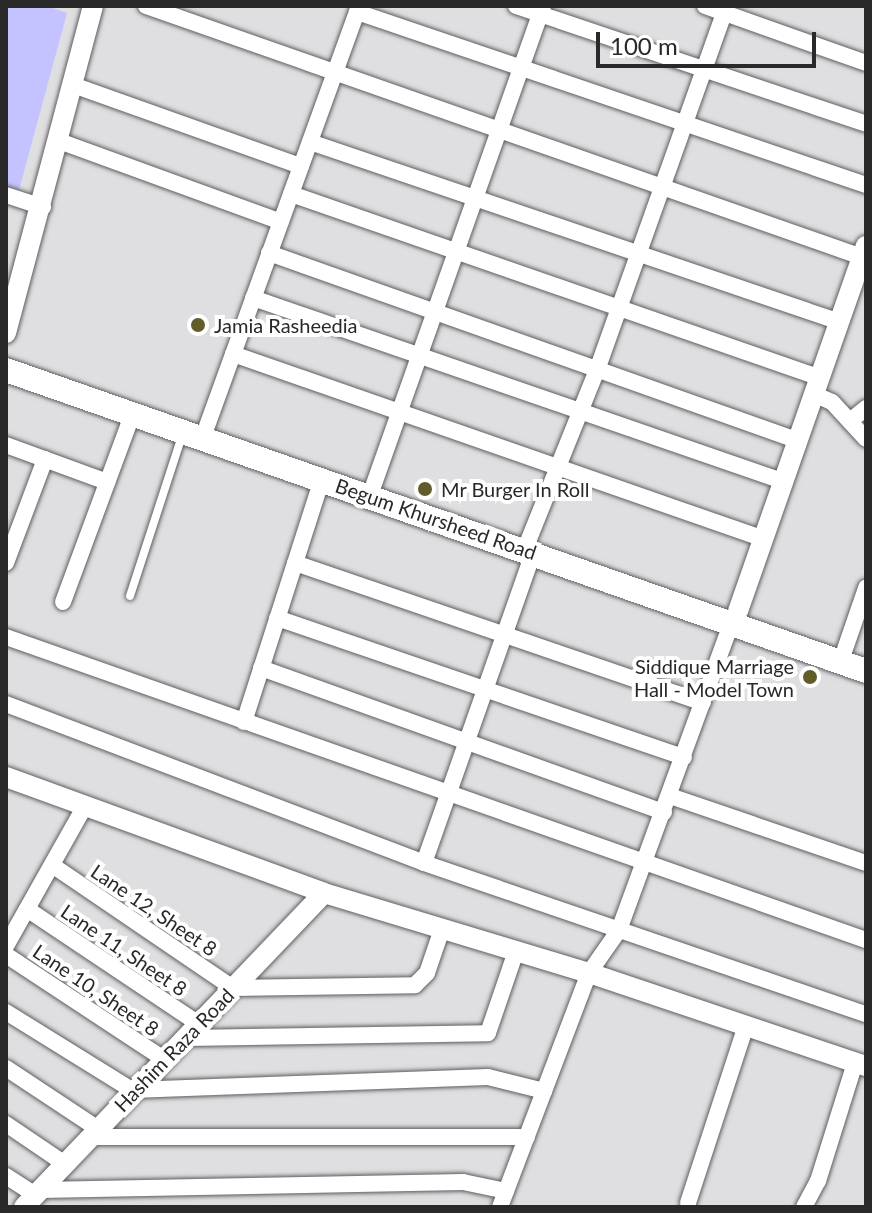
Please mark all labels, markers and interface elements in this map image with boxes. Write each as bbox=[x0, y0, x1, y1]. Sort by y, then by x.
scale bar bbox=[600, 16, 820, 66]
text: 100 m bbox=[610, 31, 678, 60]
place label: Jamia Rasheedia bbox=[214, 313, 357, 337]
marker: Jamia Rasheedia bbox=[189, 316, 207, 334]
street label: Begum Khursheed Road bbox=[332, 473, 540, 565]
place label: Mr Burger In Roll bbox=[441, 477, 590, 501]
marker: Mr Burger In Roll bbox=[416, 480, 434, 498]
place label: Siddique Marriage Hall - Model Town bbox=[633, 654, 794, 701]
marker: Siddique Marriage Hall - Model Town bbox=[801, 668, 819, 686]
street label: Lane 12, Sheet 8 bbox=[86, 859, 222, 961]
street label: Lane 11, Sheet 8 bbox=[56, 899, 192, 1001]
street label: Lane 10, Sheet 8 bbox=[28, 939, 164, 1041]
street label: Hashim Raza Road bbox=[109, 983, 239, 1117]

